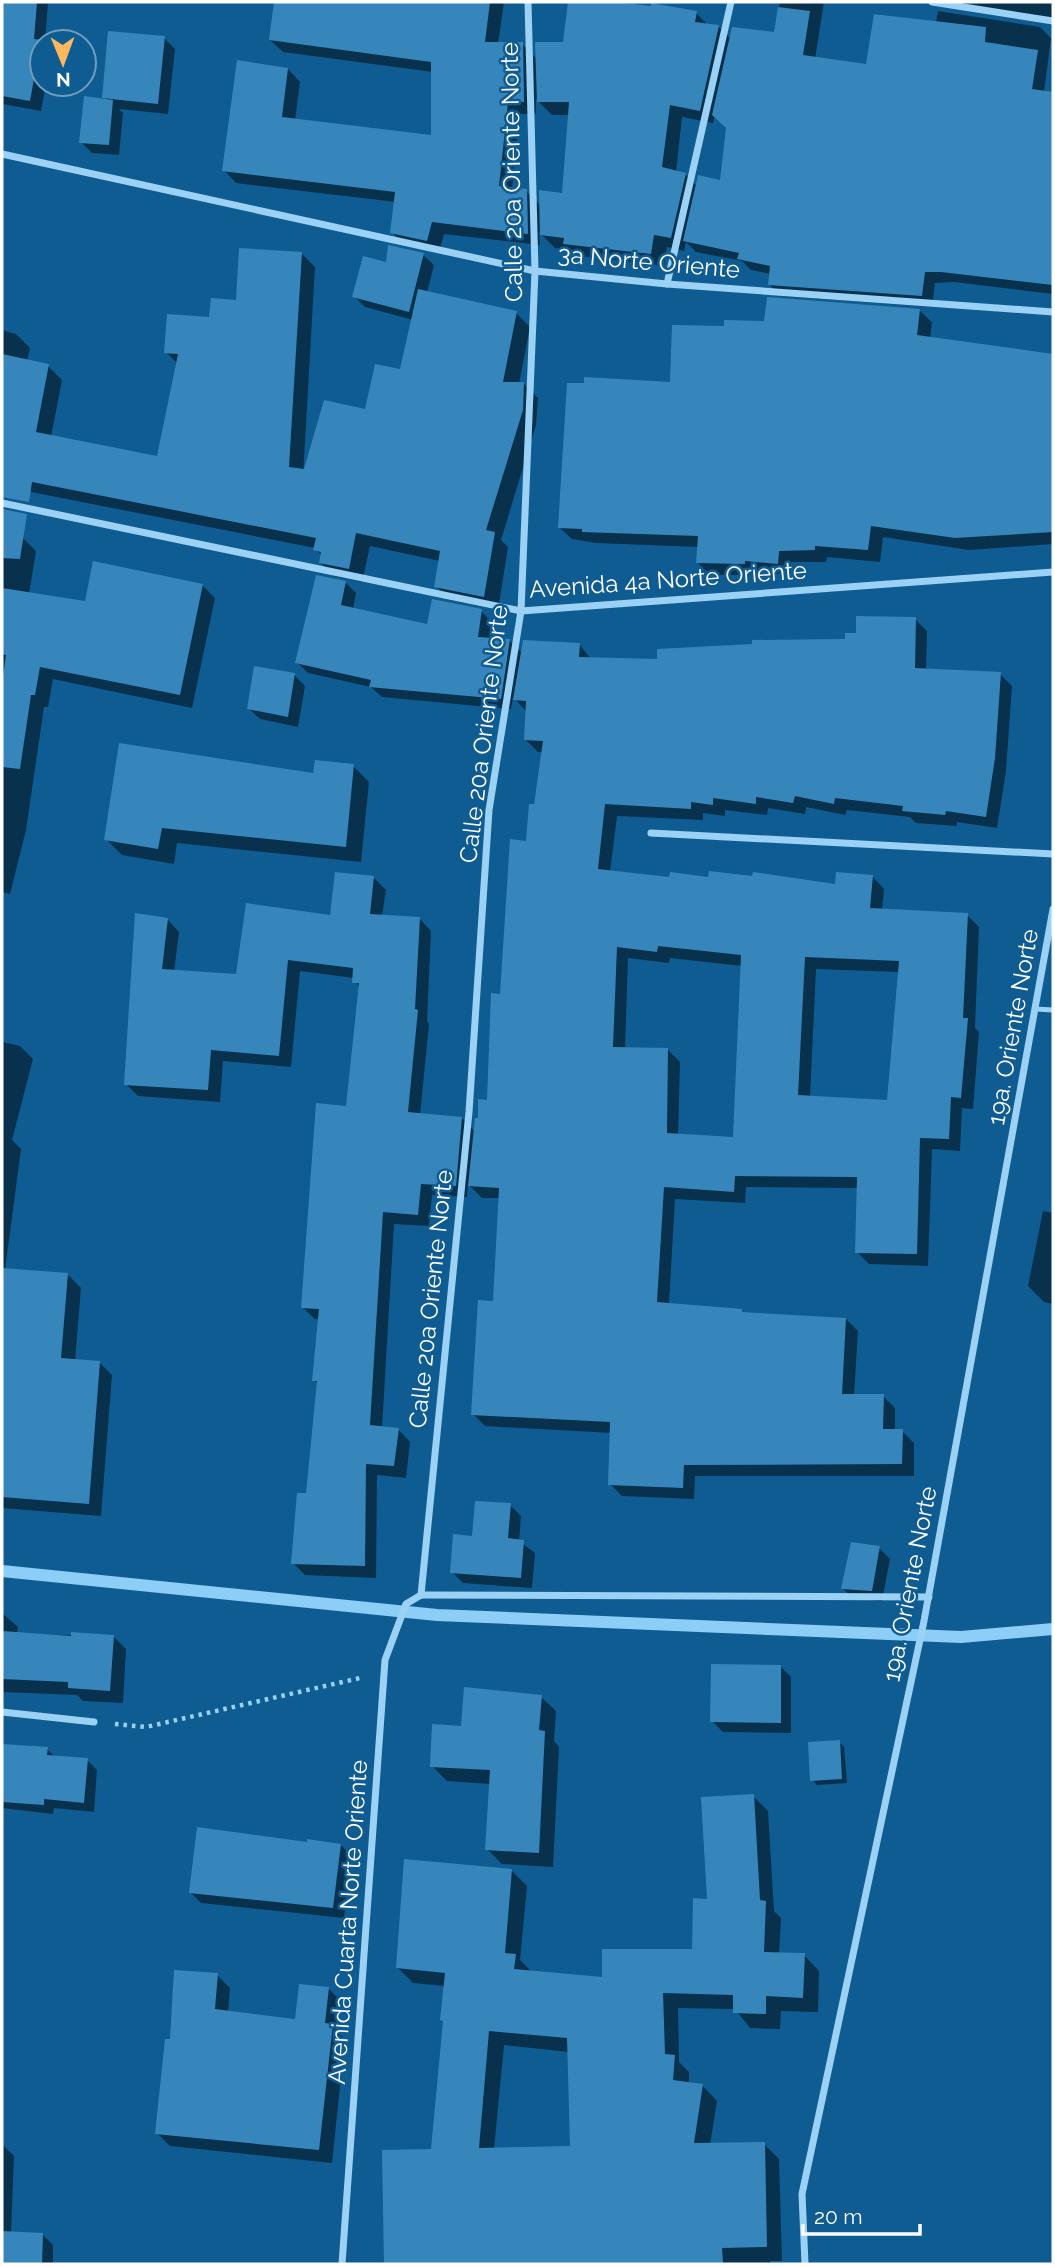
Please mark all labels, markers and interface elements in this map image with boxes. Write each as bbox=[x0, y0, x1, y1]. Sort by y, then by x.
north arrow bbox=[28, 28, 98, 98]
street label: Calle 20a Oriente Norte bbox=[495, 42, 528, 302]
text: N bbox=[56, 69, 71, 91]
street label: 3a Norte Oriente bbox=[557, 239, 741, 284]
street label: Avenida 4a Norte Oriente bbox=[528, 555, 808, 604]
street label: Calle 20a Oriente Norte bbox=[453, 603, 514, 865]
street label: 19a. Oriente Norte bbox=[981, 927, 1044, 1127]
street label: Calle 20a Oriente Norte bbox=[403, 1168, 458, 1430]
street label: 19a. Oriente Norte bbox=[876, 1484, 943, 1684]
street label: Avenida Cuarta Norte Oriente bbox=[322, 1759, 373, 2085]
scale bar bbox=[803, 2192, 920, 2236]
text: 20 m bbox=[814, 2204, 862, 2229]

